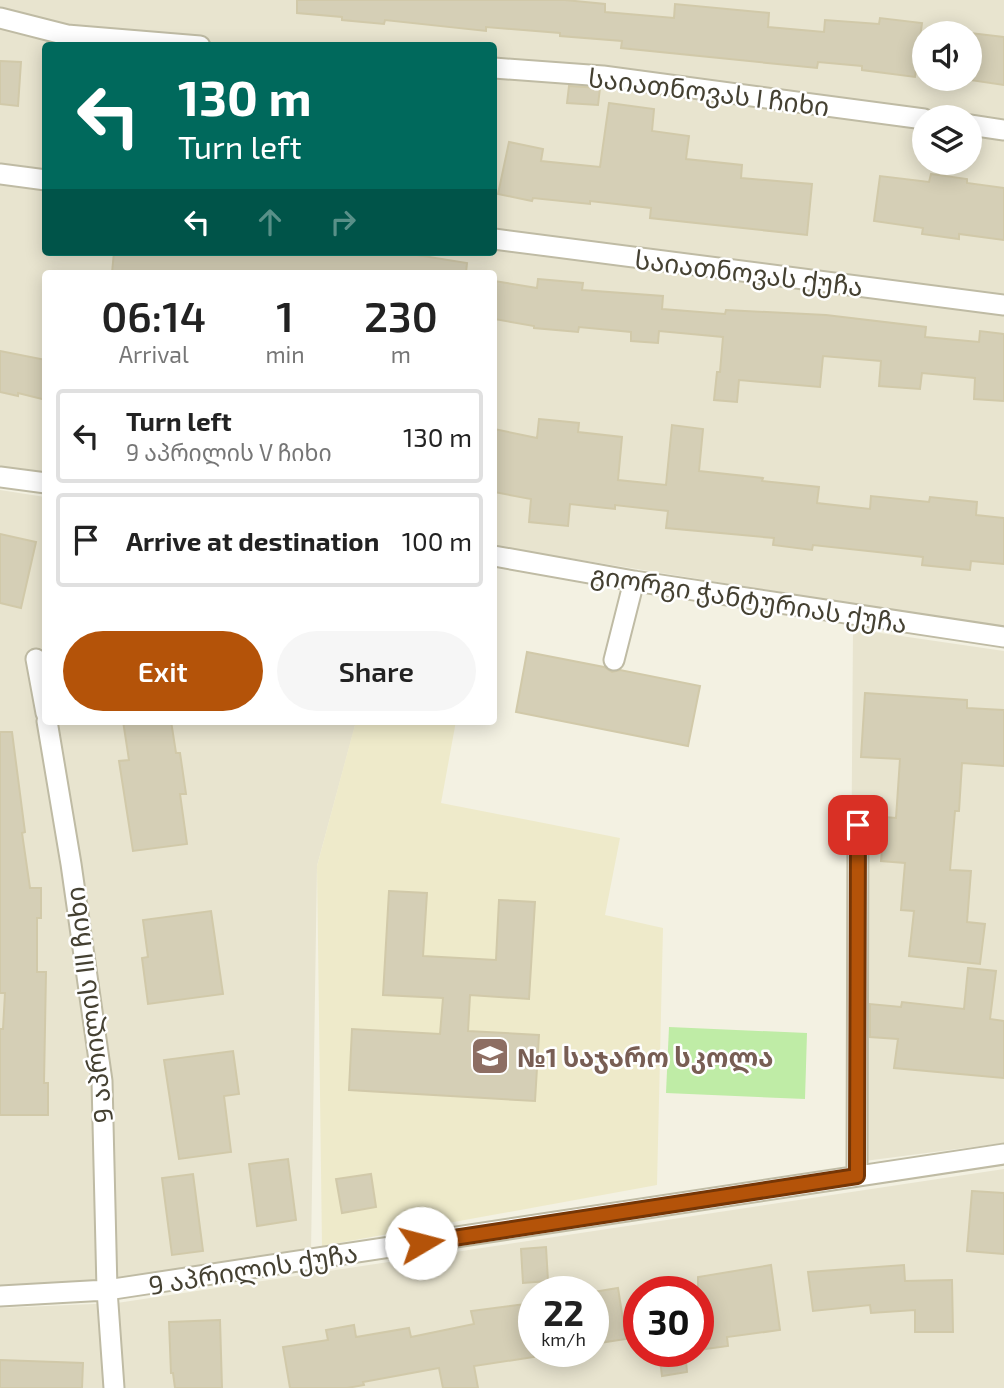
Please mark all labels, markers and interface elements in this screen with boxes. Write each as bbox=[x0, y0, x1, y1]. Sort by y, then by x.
map controls bbox=[912, 21, 982, 175]
button: sound bbox=[912, 21, 982, 91]
street label: საიათნოვას I ჩიხი bbox=[587, 61, 831, 122]
text: 130 m bbox=[178, 67, 312, 126]
icon: left bbox=[63, 70, 154, 161]
button: layers bbox=[912, 105, 982, 175]
text: Turn left bbox=[178, 127, 302, 165]
icon: left bbox=[178, 203, 216, 241]
icon: ahead bbox=[251, 203, 289, 241]
icon: right bbox=[324, 203, 362, 241]
street label: საიათნოვას ქუჩა bbox=[633, 243, 865, 302]
text: 06:14 bbox=[101, 290, 206, 340]
text: 1 bbox=[276, 290, 294, 340]
text: 230 bbox=[364, 290, 438, 340]
text: Arrival bbox=[119, 340, 189, 368]
text: min bbox=[265, 340, 305, 368]
text: m bbox=[391, 340, 411, 368]
text: Turn left bbox=[126, 405, 232, 436]
icon: left bbox=[67, 417, 105, 455]
text: 130 m bbox=[403, 421, 472, 452]
text: 9 აპრილის V ჩიხი bbox=[126, 438, 332, 466]
icon: arrive bbox=[67, 521, 105, 559]
text: Arrive at destination bbox=[126, 525, 379, 556]
text: 100 m bbox=[402, 525, 472, 556]
street label: გიორგი ჭანტურიას ქუჩა bbox=[588, 558, 909, 639]
button: Exit bbox=[63, 631, 263, 711]
button: Share bbox=[277, 631, 476, 711]
pin bbox=[828, 795, 888, 855]
icon: arrive bbox=[839, 806, 877, 844]
street label: 9 აპრილის III ჩიხი bbox=[58, 885, 120, 1125]
school or university icon: №1 საჯარო სკოლა bbox=[469, 1035, 511, 1077]
place label: №1 საჯარო სკოლა bbox=[517, 1041, 773, 1074]
position arrow bbox=[384, 1206, 458, 1280]
street label: 9 აპრილის ქუჩა bbox=[146, 1236, 360, 1302]
speed limit sign: 30 bbox=[623, 1276, 714, 1367]
text: 22 bbox=[543, 1291, 584, 1333]
text: km/h bbox=[541, 1328, 586, 1350]

